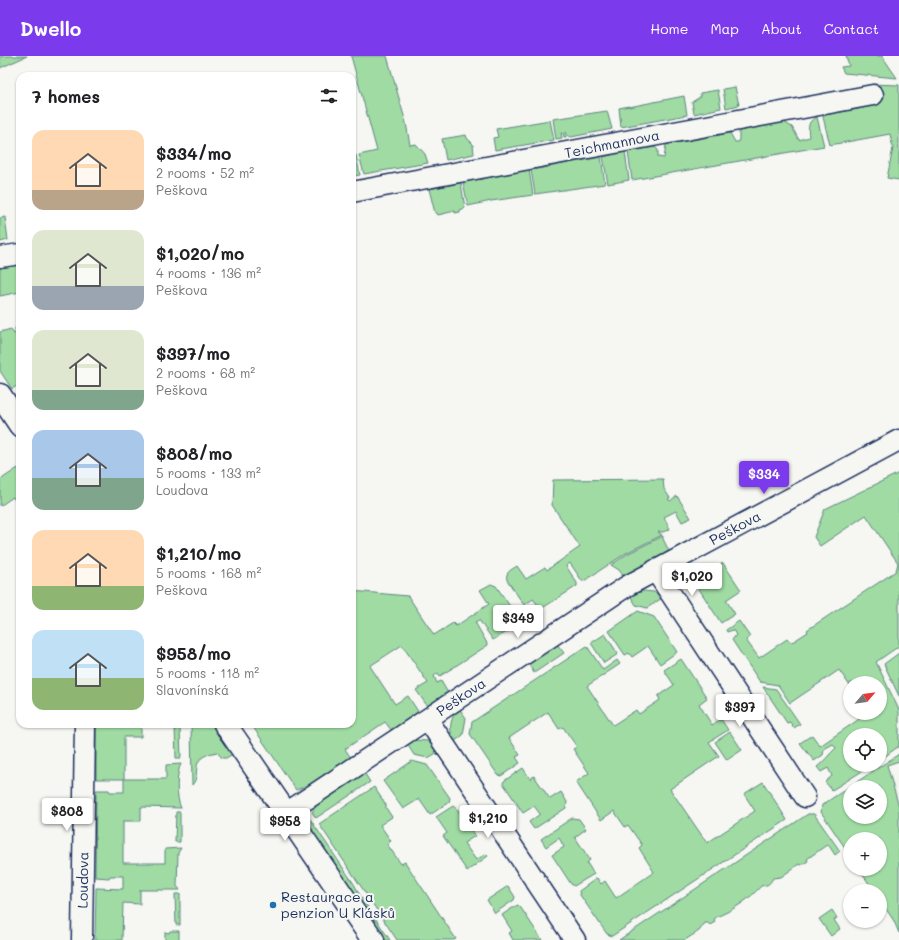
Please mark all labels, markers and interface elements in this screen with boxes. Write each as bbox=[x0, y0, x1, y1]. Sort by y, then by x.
text: Dwello bbox=[20, 16, 81, 41]
text: Home bbox=[650, 19, 688, 38]
text: Map bbox=[710, 19, 739, 38]
text: About bbox=[761, 19, 802, 38]
text: Contact bbox=[824, 19, 879, 38]
text: 7 homes bbox=[32, 85, 100, 107]
icon: filters bbox=[318, 85, 340, 107]
street label: Teichmannova bbox=[563, 125, 661, 162]
text: $334/mo bbox=[156, 142, 231, 164]
icon: home bbox=[64, 146, 112, 194]
text: 2 rooms · 52 m² bbox=[156, 164, 254, 181]
text: Peškova bbox=[156, 181, 208, 198]
text: $1,020/mo bbox=[156, 242, 244, 264]
icon: home bbox=[64, 246, 112, 294]
text: 4 rooms · 136 m² bbox=[156, 264, 261, 281]
text: Peškova bbox=[156, 281, 208, 298]
text: $397/mo bbox=[156, 342, 230, 364]
icon: home bbox=[64, 346, 112, 394]
text: 2 rooms · 68 m² bbox=[156, 364, 255, 381]
text: Peškova bbox=[156, 381, 208, 398]
text: $808/mo bbox=[156, 442, 232, 464]
icon: home bbox=[64, 446, 112, 494]
pin: $334 bbox=[740, 461, 788, 495]
text: 5 rooms · 133 m² bbox=[156, 464, 261, 481]
text: $334 bbox=[748, 465, 780, 482]
text: Loudova bbox=[156, 481, 209, 498]
street label: Peškova bbox=[706, 506, 764, 549]
text: $1,210/mo bbox=[156, 542, 241, 564]
icon: home bbox=[64, 546, 112, 594]
pin: $1,020 bbox=[659, 563, 725, 597]
text: 5 rooms · 168 m² bbox=[156, 564, 261, 581]
text: $1,020 bbox=[671, 567, 713, 584]
text: Peškova bbox=[156, 581, 208, 598]
pin: $349 bbox=[494, 605, 542, 639]
text: $349 bbox=[502, 609, 534, 626]
text: $958/mo bbox=[156, 642, 231, 664]
icon: home bbox=[64, 646, 112, 694]
text: 5 rooms · 118 m² bbox=[156, 664, 259, 681]
street label: Peškova bbox=[432, 673, 489, 720]
north arrow bbox=[843, 676, 887, 720]
map controls bbox=[843, 676, 887, 928]
text: Slavonínská bbox=[156, 681, 229, 698]
pin: $397 bbox=[716, 694, 764, 728]
text: $397 bbox=[725, 698, 755, 715]
button: locate bbox=[843, 728, 887, 772]
button: layers bbox=[843, 780, 887, 824]
pin: $808 bbox=[43, 798, 91, 832]
text: $808 bbox=[51, 802, 83, 819]
pin: $1,210 bbox=[455, 805, 521, 839]
pin: $958 bbox=[261, 808, 309, 842]
text: $1,210 bbox=[468, 809, 508, 826]
text: $958 bbox=[269, 812, 301, 829]
button: + bbox=[843, 832, 887, 876]
street label: Loudova bbox=[73, 852, 92, 908]
button: − bbox=[843, 884, 887, 928]
place label: Restaurace a penzion U Klásků bbox=[281, 887, 395, 922]
marker: Restaurace a penzion U Klásků bbox=[268, 900, 278, 910]

